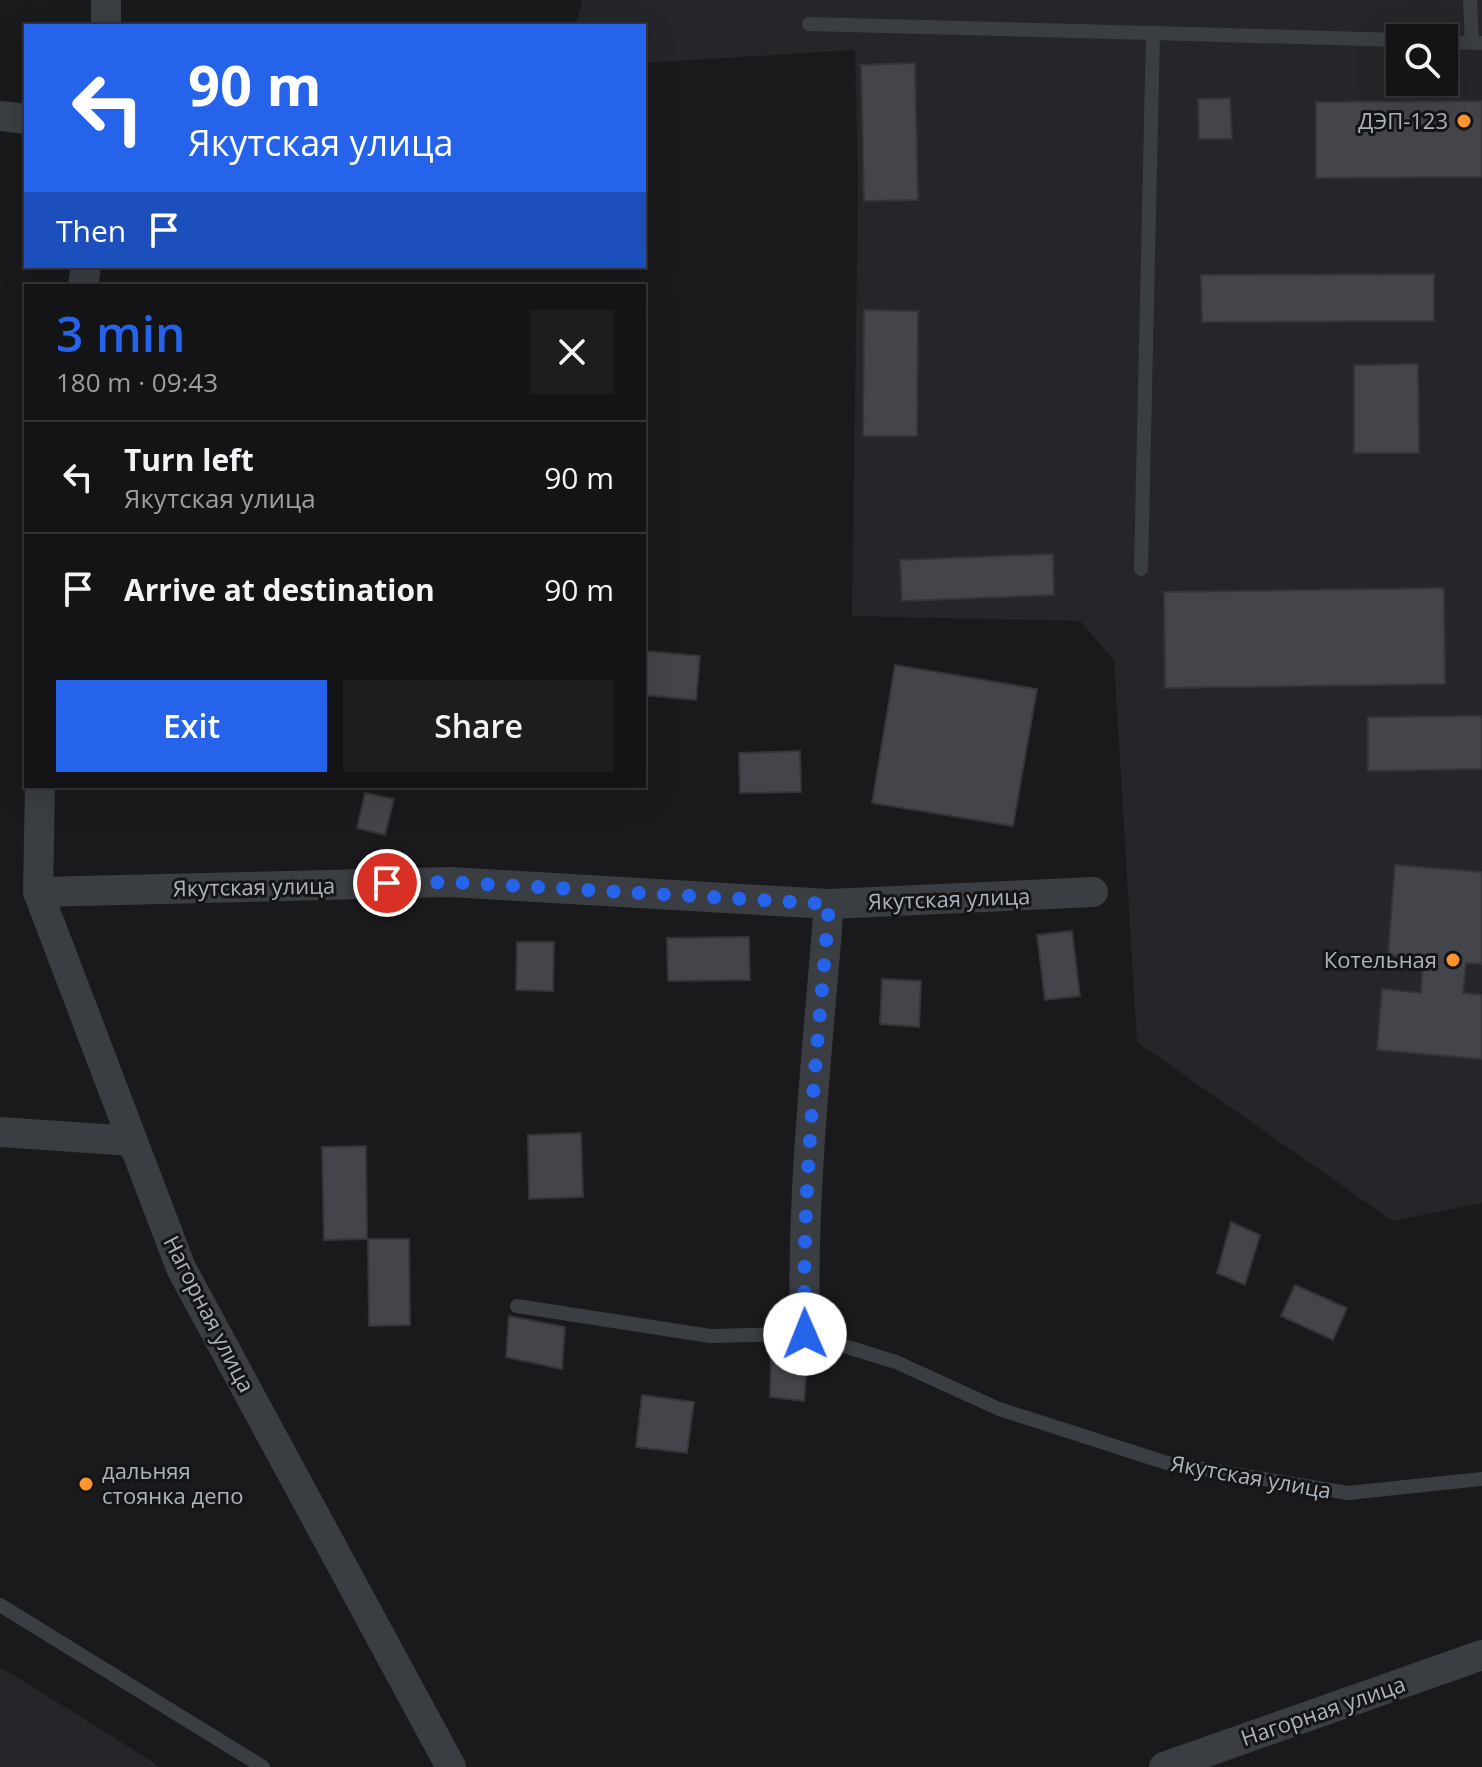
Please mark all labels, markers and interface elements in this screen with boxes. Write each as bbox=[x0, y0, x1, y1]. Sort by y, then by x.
map controls bbox=[1386, 24, 1458, 96]
button: search bbox=[1386, 24, 1458, 96]
text: 90 m bbox=[188, 46, 322, 122]
icon: left bbox=[56, 56, 160, 160]
place label: ДЭП-123 bbox=[1358, 105, 1448, 135]
marker: ДЭП-123 bbox=[1455, 112, 1473, 130]
text: Якутская улица bbox=[188, 118, 454, 167]
icon: arrive bbox=[142, 208, 186, 252]
text: Then bbox=[56, 210, 126, 251]
text: 3 min bbox=[56, 301, 186, 366]
button: close bbox=[530, 310, 614, 394]
text: 180 m · 09:43 bbox=[56, 364, 218, 400]
text: Turn left bbox=[124, 439, 254, 480]
icon: left bbox=[56, 455, 100, 499]
text: 90 m bbox=[544, 457, 614, 498]
text: Якутская улица bbox=[124, 480, 316, 516]
icon: arrive bbox=[56, 567, 100, 611]
text: Arrive at destination bbox=[124, 569, 435, 610]
text: 90 m bbox=[544, 569, 614, 610]
button: Exit bbox=[56, 680, 327, 772]
button: Share bbox=[343, 680, 614, 772]
pin bbox=[353, 849, 421, 917]
icon: arrive bbox=[365, 861, 409, 905]
street label: Якутская улица bbox=[173, 870, 335, 902]
street label: Якутская улица bbox=[867, 880, 1031, 916]
place label: Котельная bbox=[1324, 944, 1437, 974]
marker: Котельная bbox=[1444, 951, 1462, 969]
street label: Нагорная улица bbox=[157, 1230, 262, 1397]
position arrow bbox=[763, 1292, 847, 1376]
street label: Якутская улица bbox=[1169, 1447, 1334, 1505]
place label: дальняя стоянка депо bbox=[102, 1455, 243, 1510]
marker: дальняя стоянка депо bbox=[77, 1475, 95, 1493]
street label: Нагорная улица bbox=[1236, 1668, 1409, 1752]

